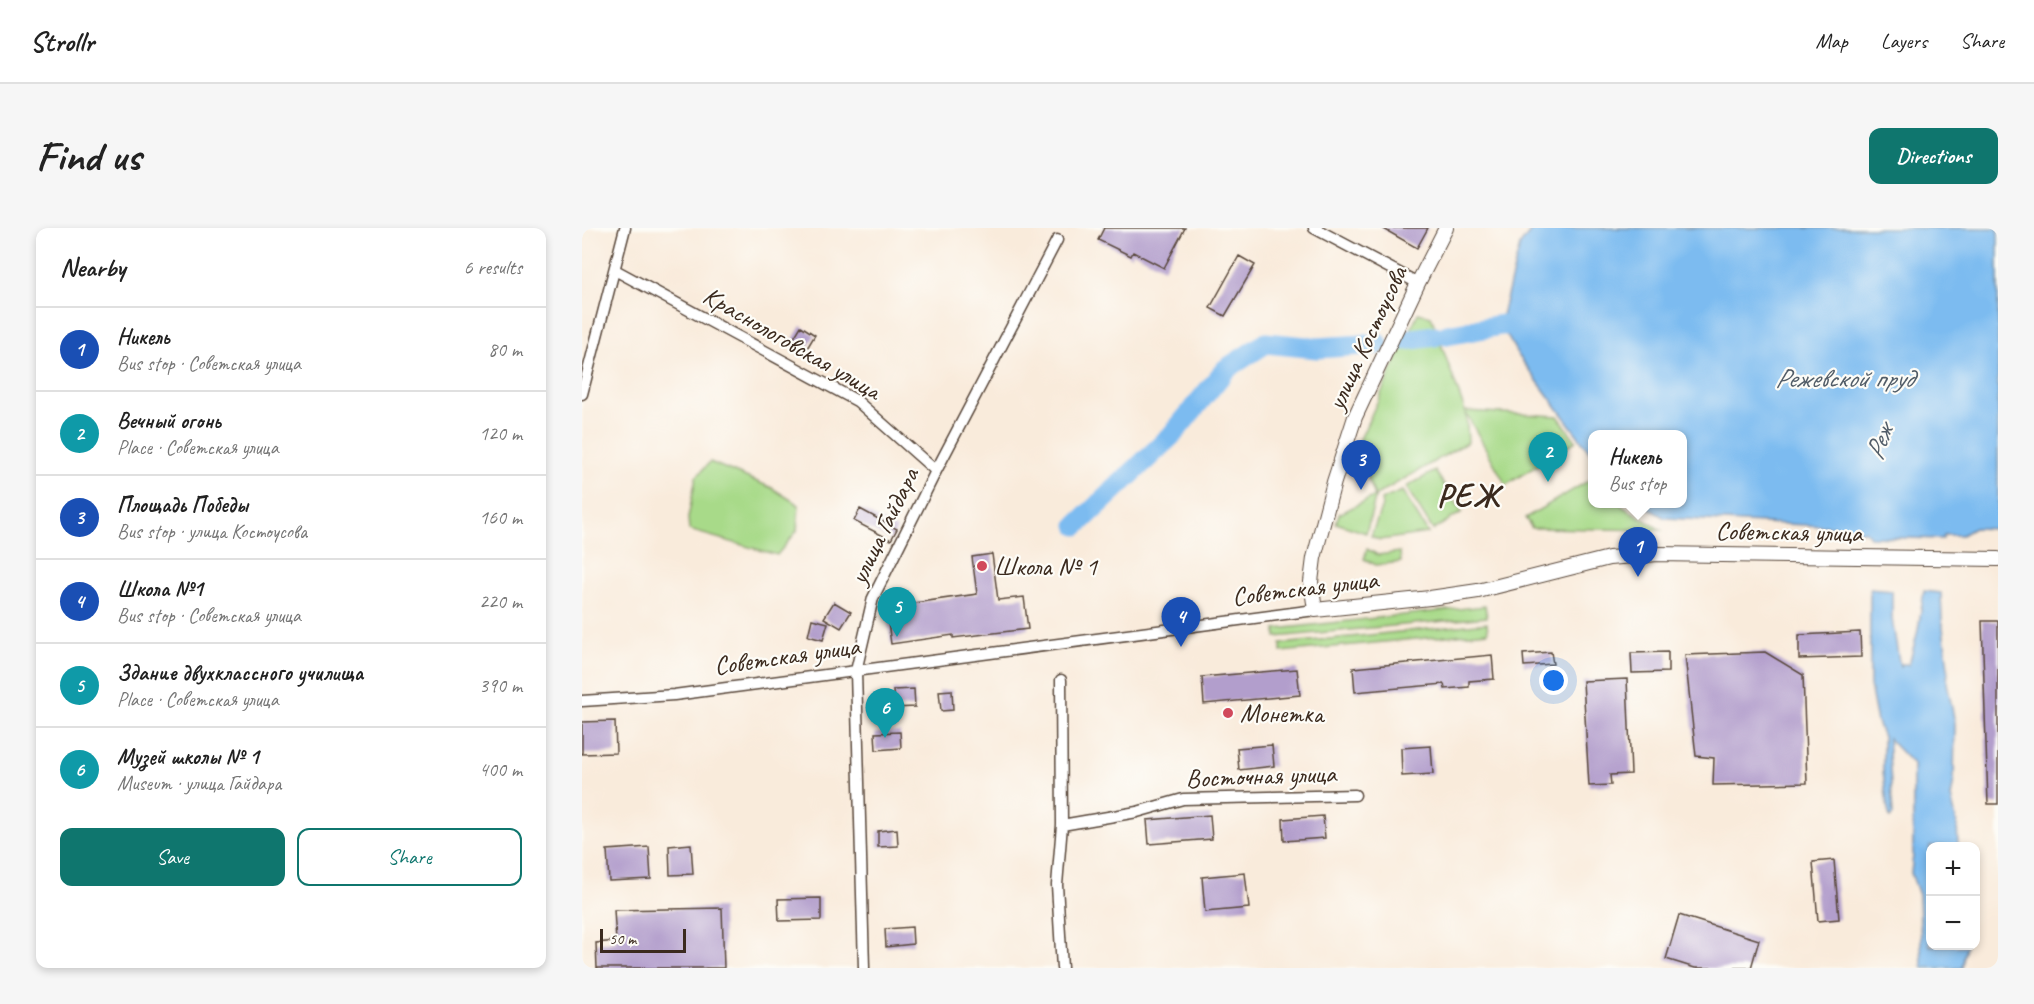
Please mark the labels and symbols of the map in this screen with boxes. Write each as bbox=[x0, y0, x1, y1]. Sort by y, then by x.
street label: улица Костоусова bbox=[1319, 259, 1415, 417]
street label: Краснологовская улица bbox=[697, 279, 889, 408]
water label: Режевской пруд bbox=[1775, 361, 1919, 395]
water label: Реж bbox=[1857, 416, 1902, 464]
pin: 2 bbox=[1528, 432, 1568, 482]
pin: 3 bbox=[1342, 440, 1380, 490]
street label: улица Гайдара bbox=[841, 461, 927, 591]
district label: РЕЖ bbox=[1437, 475, 1504, 516]
street label: Советская улица bbox=[1715, 514, 1864, 550]
pin: 1 bbox=[1618, 528, 1658, 577]
place label: Школа № 1 bbox=[994, 550, 1098, 583]
marker: Школа № 1 bbox=[975, 559, 989, 573]
street label: Советская улица bbox=[1230, 562, 1381, 613]
pin: 5 bbox=[878, 588, 916, 637]
pin: 4 bbox=[1162, 598, 1200, 647]
street label: Советская улица bbox=[712, 629, 864, 683]
your location bbox=[1539, 666, 1568, 695]
pin: 6 bbox=[866, 688, 904, 738]
place label: Монетка bbox=[1240, 697, 1325, 730]
marker: Монетка bbox=[1221, 706, 1235, 720]
street label: Восточная улица bbox=[1185, 757, 1338, 795]
scale bar bbox=[600, 926, 686, 954]

